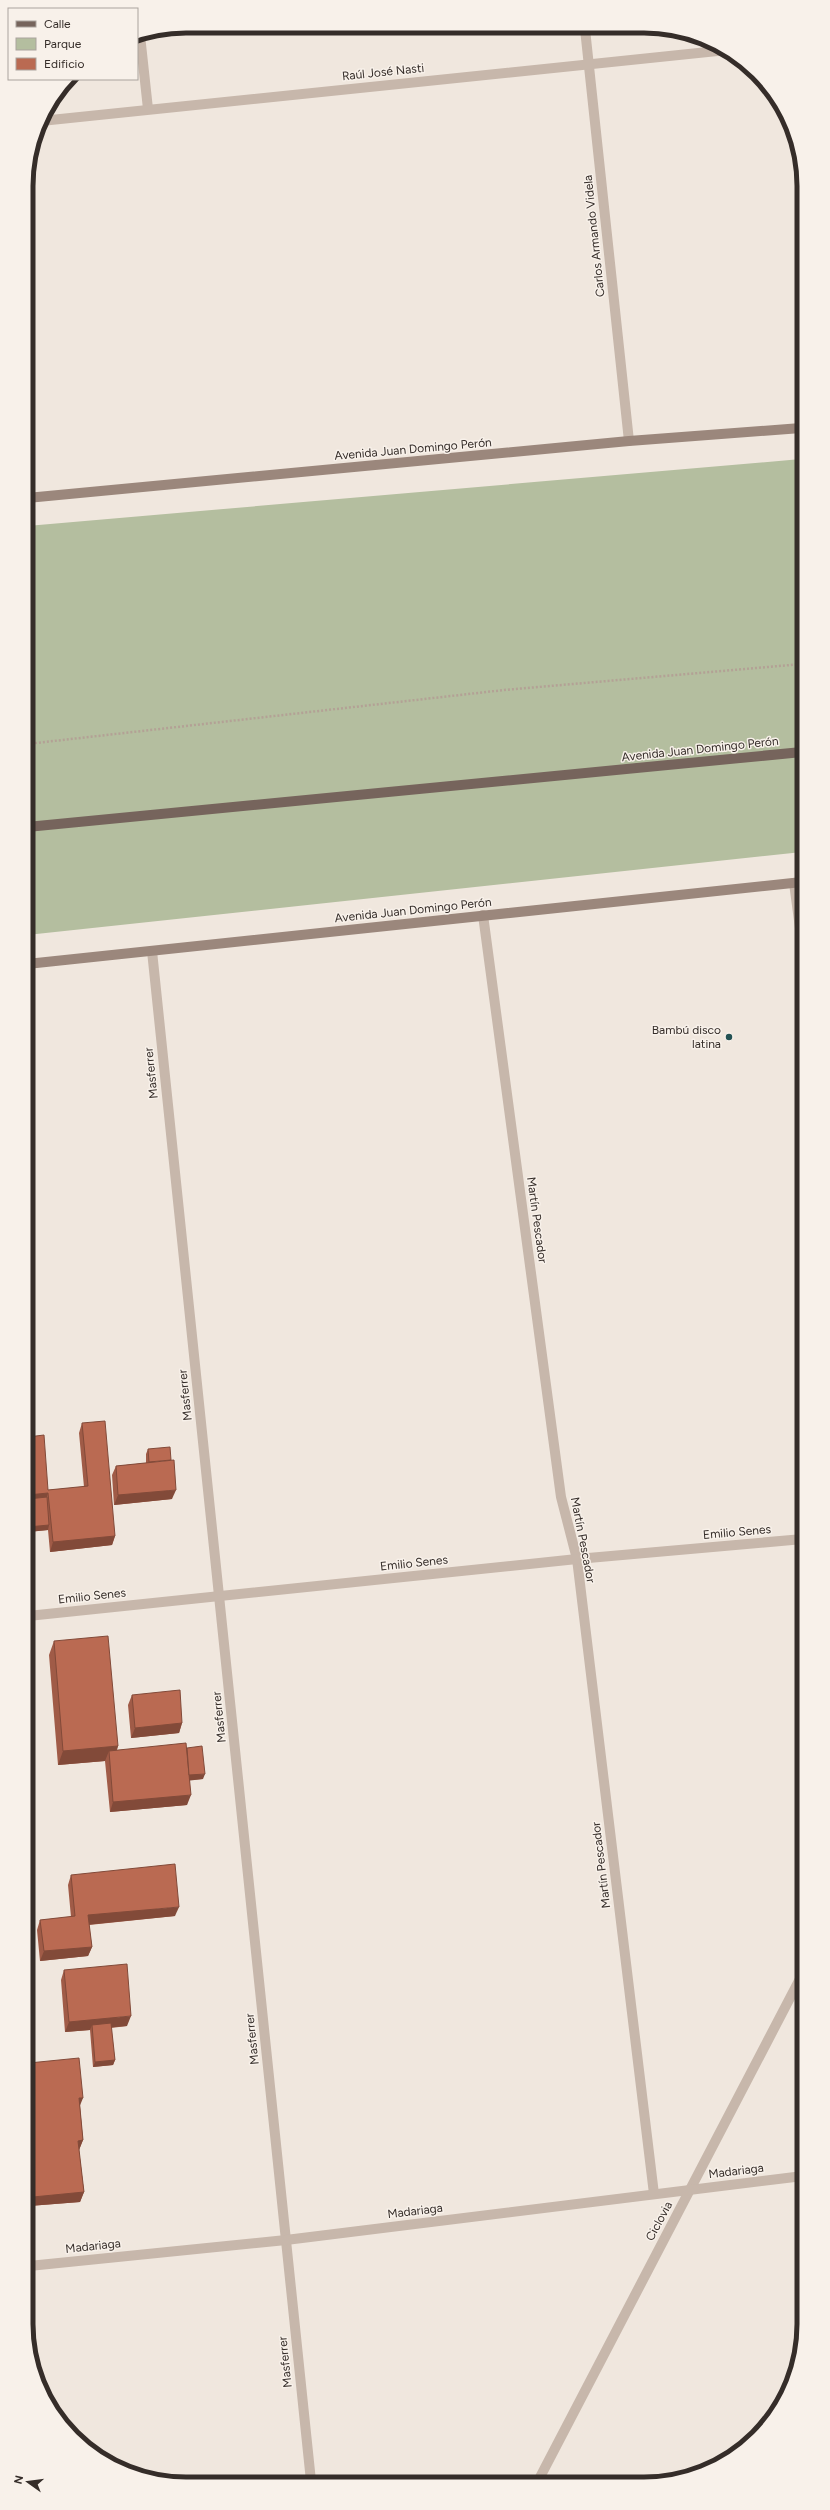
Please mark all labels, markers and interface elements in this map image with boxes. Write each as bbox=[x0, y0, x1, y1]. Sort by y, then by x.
legend bbox=[8, 8, 138, 80]
text: Calle bbox=[44, 17, 71, 31]
text: Parque bbox=[44, 37, 82, 51]
text: Edificio bbox=[44, 57, 84, 71]
street label: Raúl José Nasti bbox=[341, 61, 425, 83]
street label: Carlos Armando Videla bbox=[581, 174, 607, 298]
street label: Avenida Juan Domingo Perón bbox=[334, 435, 493, 463]
street label: Avenida Juan Domingo Perón bbox=[621, 734, 780, 764]
street label: Avenida Juan Domingo Perón bbox=[334, 895, 493, 925]
place label: Bambú disco latina bbox=[652, 1023, 721, 1051]
marker: Bambú disco latina bbox=[724, 1032, 734, 1042]
street label: Masferrer bbox=[141, 1047, 161, 1099]
street label: Martín Pescador bbox=[524, 1176, 550, 1264]
street label: Masferrer bbox=[175, 1369, 195, 1421]
street label: Martín Pescador bbox=[568, 1496, 598, 1584]
street label: Emilio Senes bbox=[702, 1522, 772, 1542]
street label: Emilio Senes bbox=[379, 1552, 449, 1574]
street label: Emilio Senes bbox=[57, 1585, 127, 1607]
street label: Masferrer bbox=[209, 1691, 229, 1743]
street label: Martín Pescador bbox=[589, 1821, 613, 1909]
street label: Masferrer bbox=[242, 2013, 262, 2065]
street label: Madariaga bbox=[708, 2161, 764, 2181]
street label: Ciclovia bbox=[643, 2199, 675, 2243]
street label: Madariaga bbox=[387, 2201, 443, 2221]
street label: Madariaga bbox=[65, 2236, 121, 2256]
street label: Masferrer bbox=[275, 2336, 295, 2388]
north arrow bbox=[8, 2462, 48, 2502]
text: N bbox=[11, 2474, 26, 2485]

